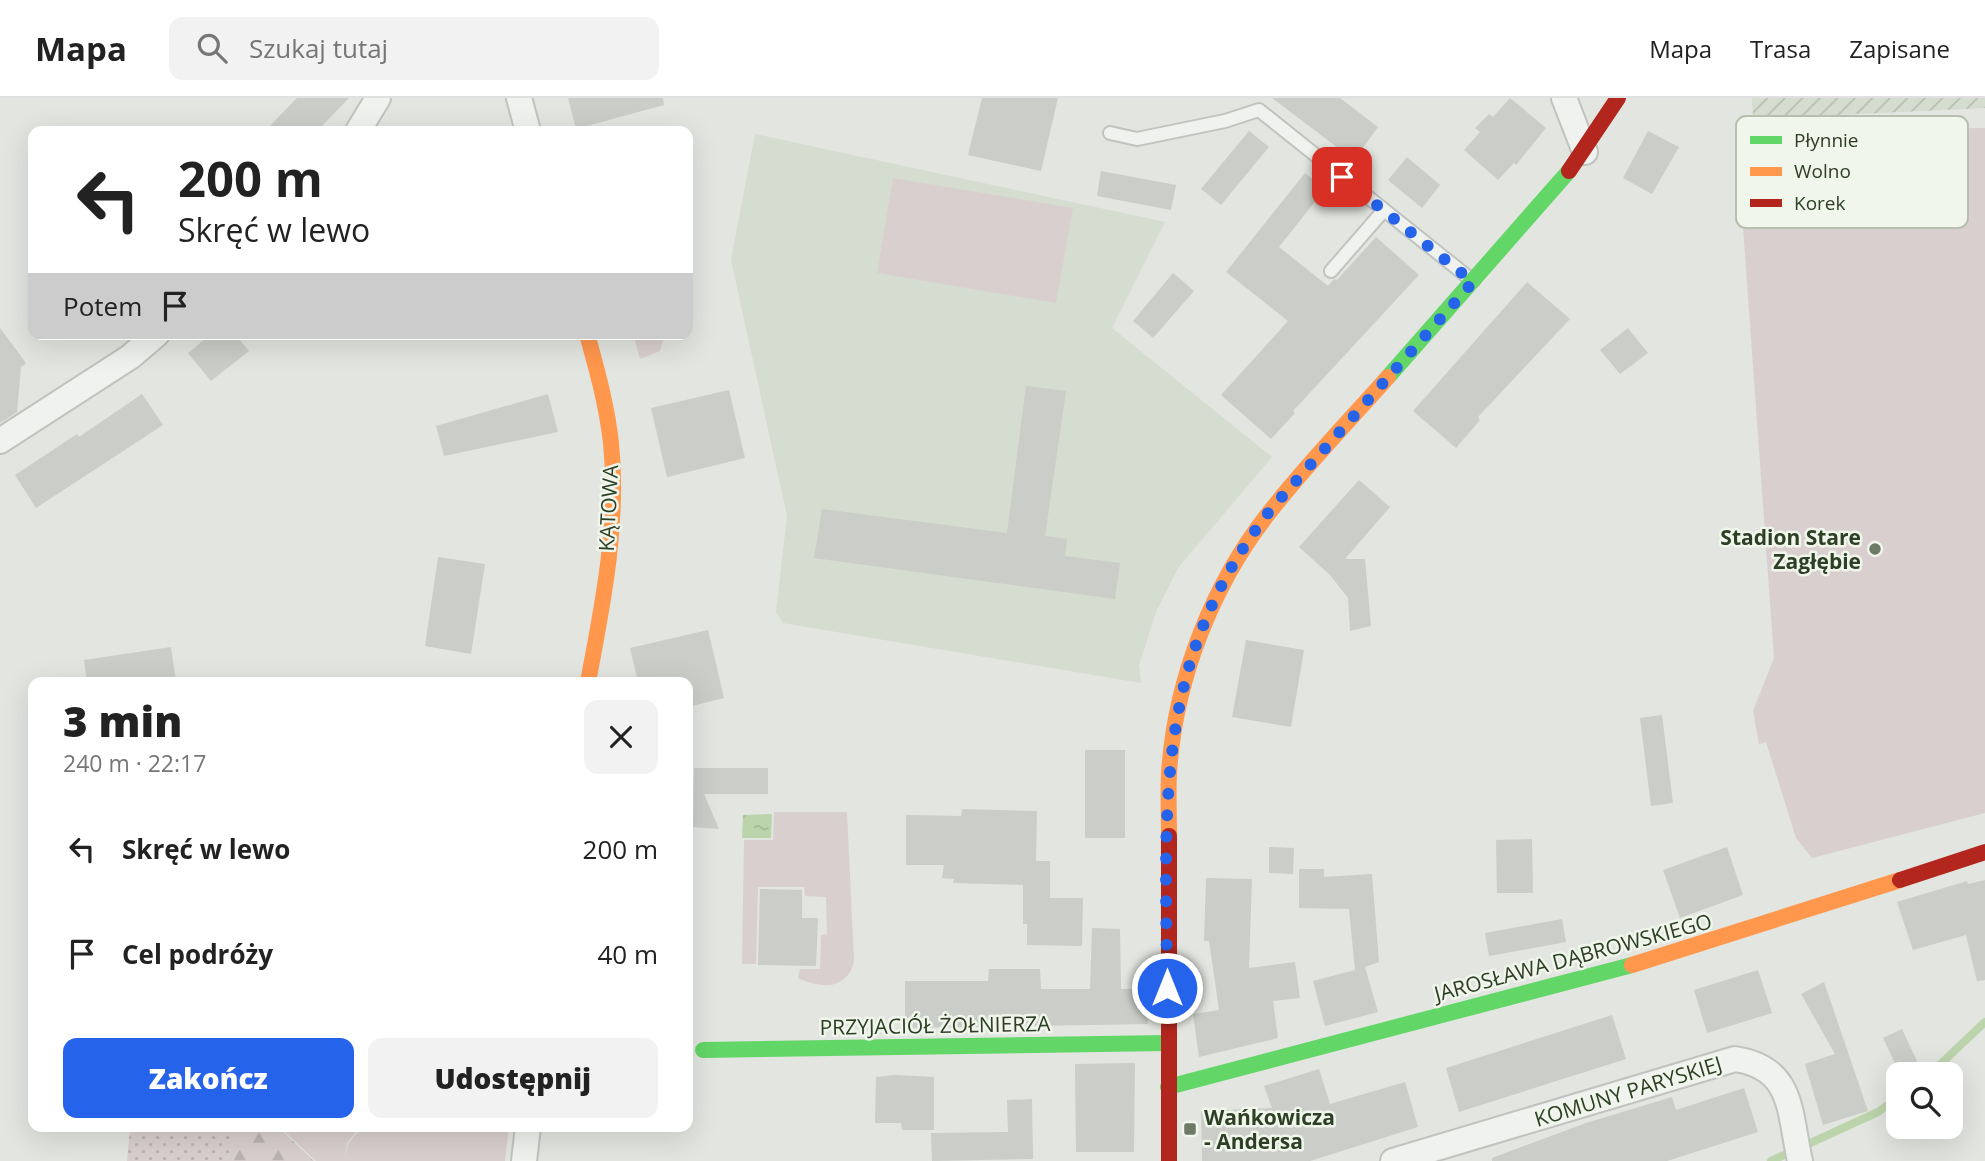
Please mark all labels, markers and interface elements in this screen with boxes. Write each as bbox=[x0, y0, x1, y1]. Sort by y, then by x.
search box bbox=[169, 17, 659, 80]
text: Mapa bbox=[35, 26, 127, 71]
icon: search bbox=[193, 29, 231, 67]
text: Szukaj tutaj bbox=[249, 30, 388, 66]
text: Mapa bbox=[1649, 32, 1712, 65]
text: Trasa bbox=[1750, 32, 1811, 65]
text: Zapisane bbox=[1849, 32, 1950, 65]
legend bbox=[1736, 116, 1968, 228]
text: Płynnie bbox=[1794, 127, 1859, 153]
text: 200 m bbox=[178, 145, 323, 211]
pin bbox=[1312, 147, 1372, 207]
icon: left bbox=[63, 154, 154, 245]
icon: arrive bbox=[1323, 158, 1361, 196]
text: Wolno bbox=[1794, 158, 1851, 184]
text: Korek bbox=[1794, 190, 1845, 216]
text: Skręć w lewo bbox=[178, 208, 370, 251]
icon: arrive bbox=[156, 287, 194, 325]
text: Potem bbox=[63, 288, 142, 324]
street label: KĄTOWA bbox=[592, 463, 624, 552]
place label: Stadion Stare Zagłębie bbox=[1720, 523, 1861, 575]
marker: Stadion Stare Zagłębie bbox=[1867, 541, 1883, 557]
text: 3 min bbox=[63, 692, 182, 749]
button: close bbox=[584, 700, 658, 774]
text: 240 m · 22:17 bbox=[63, 747, 206, 779]
icon: left bbox=[63, 830, 101, 868]
text: Skręć w lewo bbox=[122, 831, 290, 867]
text: 200 m bbox=[583, 831, 658, 867]
street label: JAROSŁAWA DĄBROWSKIEGO bbox=[1429, 906, 1715, 1008]
icon: arrive bbox=[63, 935, 101, 973]
text: Cel podróży bbox=[122, 936, 273, 972]
text: 40 m bbox=[597, 936, 658, 972]
position arrow bbox=[1130, 951, 1204, 1025]
street label: PRZYJACIÓŁ ŻOŁNIERZA bbox=[819, 1009, 1051, 1041]
button: Zakończ bbox=[63, 1038, 354, 1118]
button: Udostępnij bbox=[368, 1038, 658, 1118]
street label: KOMUNY PARYSKIEJ bbox=[1531, 1049, 1725, 1133]
map controls bbox=[1886, 1062, 1963, 1139]
button: search bbox=[1886, 1062, 1963, 1139]
place label: Wańkowicza - Andersa bbox=[1204, 1103, 1335, 1155]
marker: Wańkowicza - Andersa bbox=[1182, 1121, 1198, 1137]

